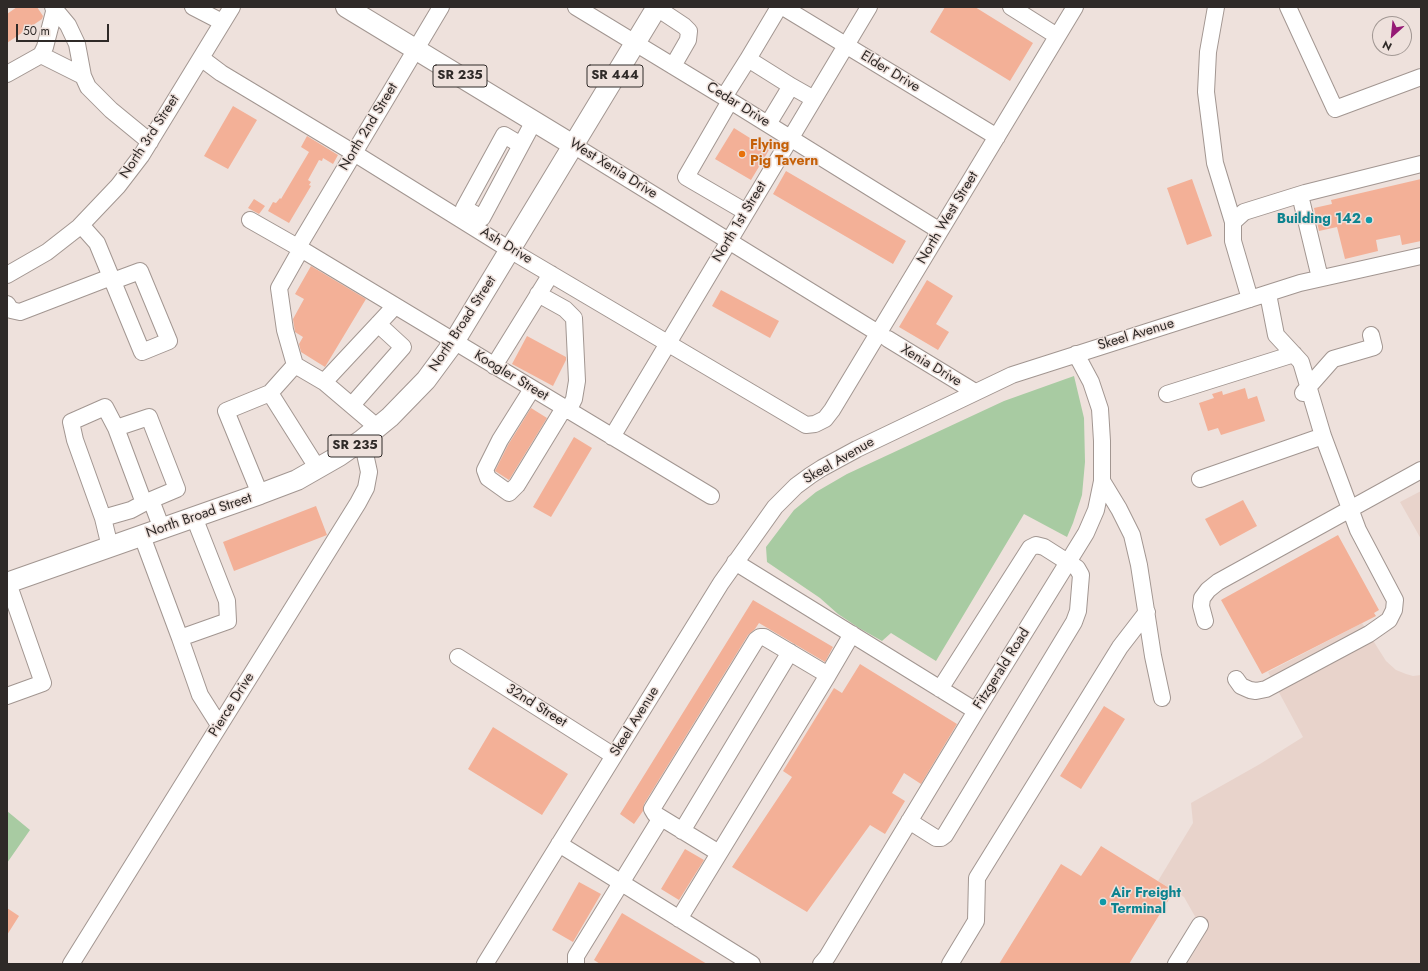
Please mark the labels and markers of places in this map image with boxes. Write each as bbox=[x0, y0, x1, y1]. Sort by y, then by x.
place label: Flying Pig Tavern bbox=[750, 138, 818, 170]
marker: Flying Pig Tavern bbox=[737, 149, 747, 159]
place label: Building 142 bbox=[1277, 212, 1361, 228]
marker: Building 142 bbox=[1364, 215, 1374, 225]
place label: Air Freight Terminal bbox=[1111, 886, 1181, 918]
marker: Air Freight Terminal bbox=[1098, 897, 1108, 907]

